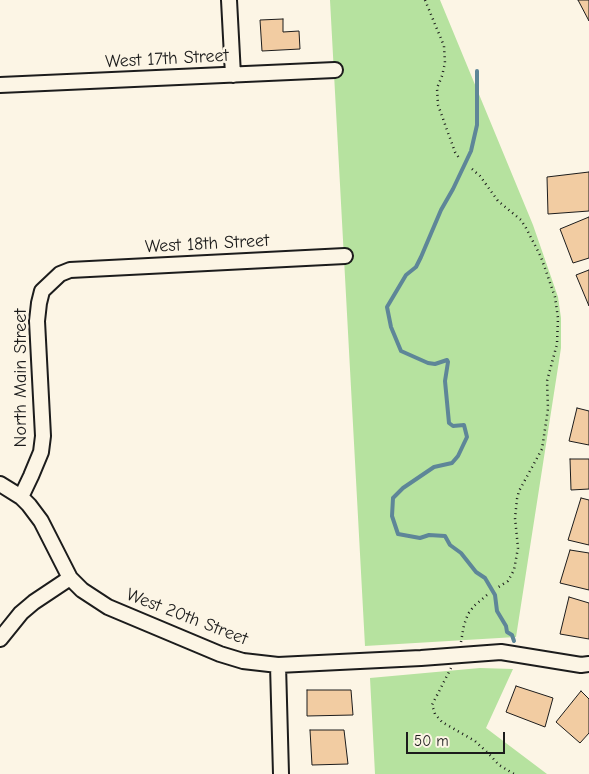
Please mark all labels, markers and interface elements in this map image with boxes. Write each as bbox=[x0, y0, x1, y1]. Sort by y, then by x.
street label: West 17th Street bbox=[105, 45, 229, 73]
street label: West 18th Street bbox=[144, 230, 270, 258]
street label: North Main Street bbox=[10, 309, 32, 447]
street label: West 20th Street bbox=[123, 584, 251, 650]
scale bar bbox=[409, 722, 508, 754]
text: 50 m bbox=[414, 732, 449, 750]

